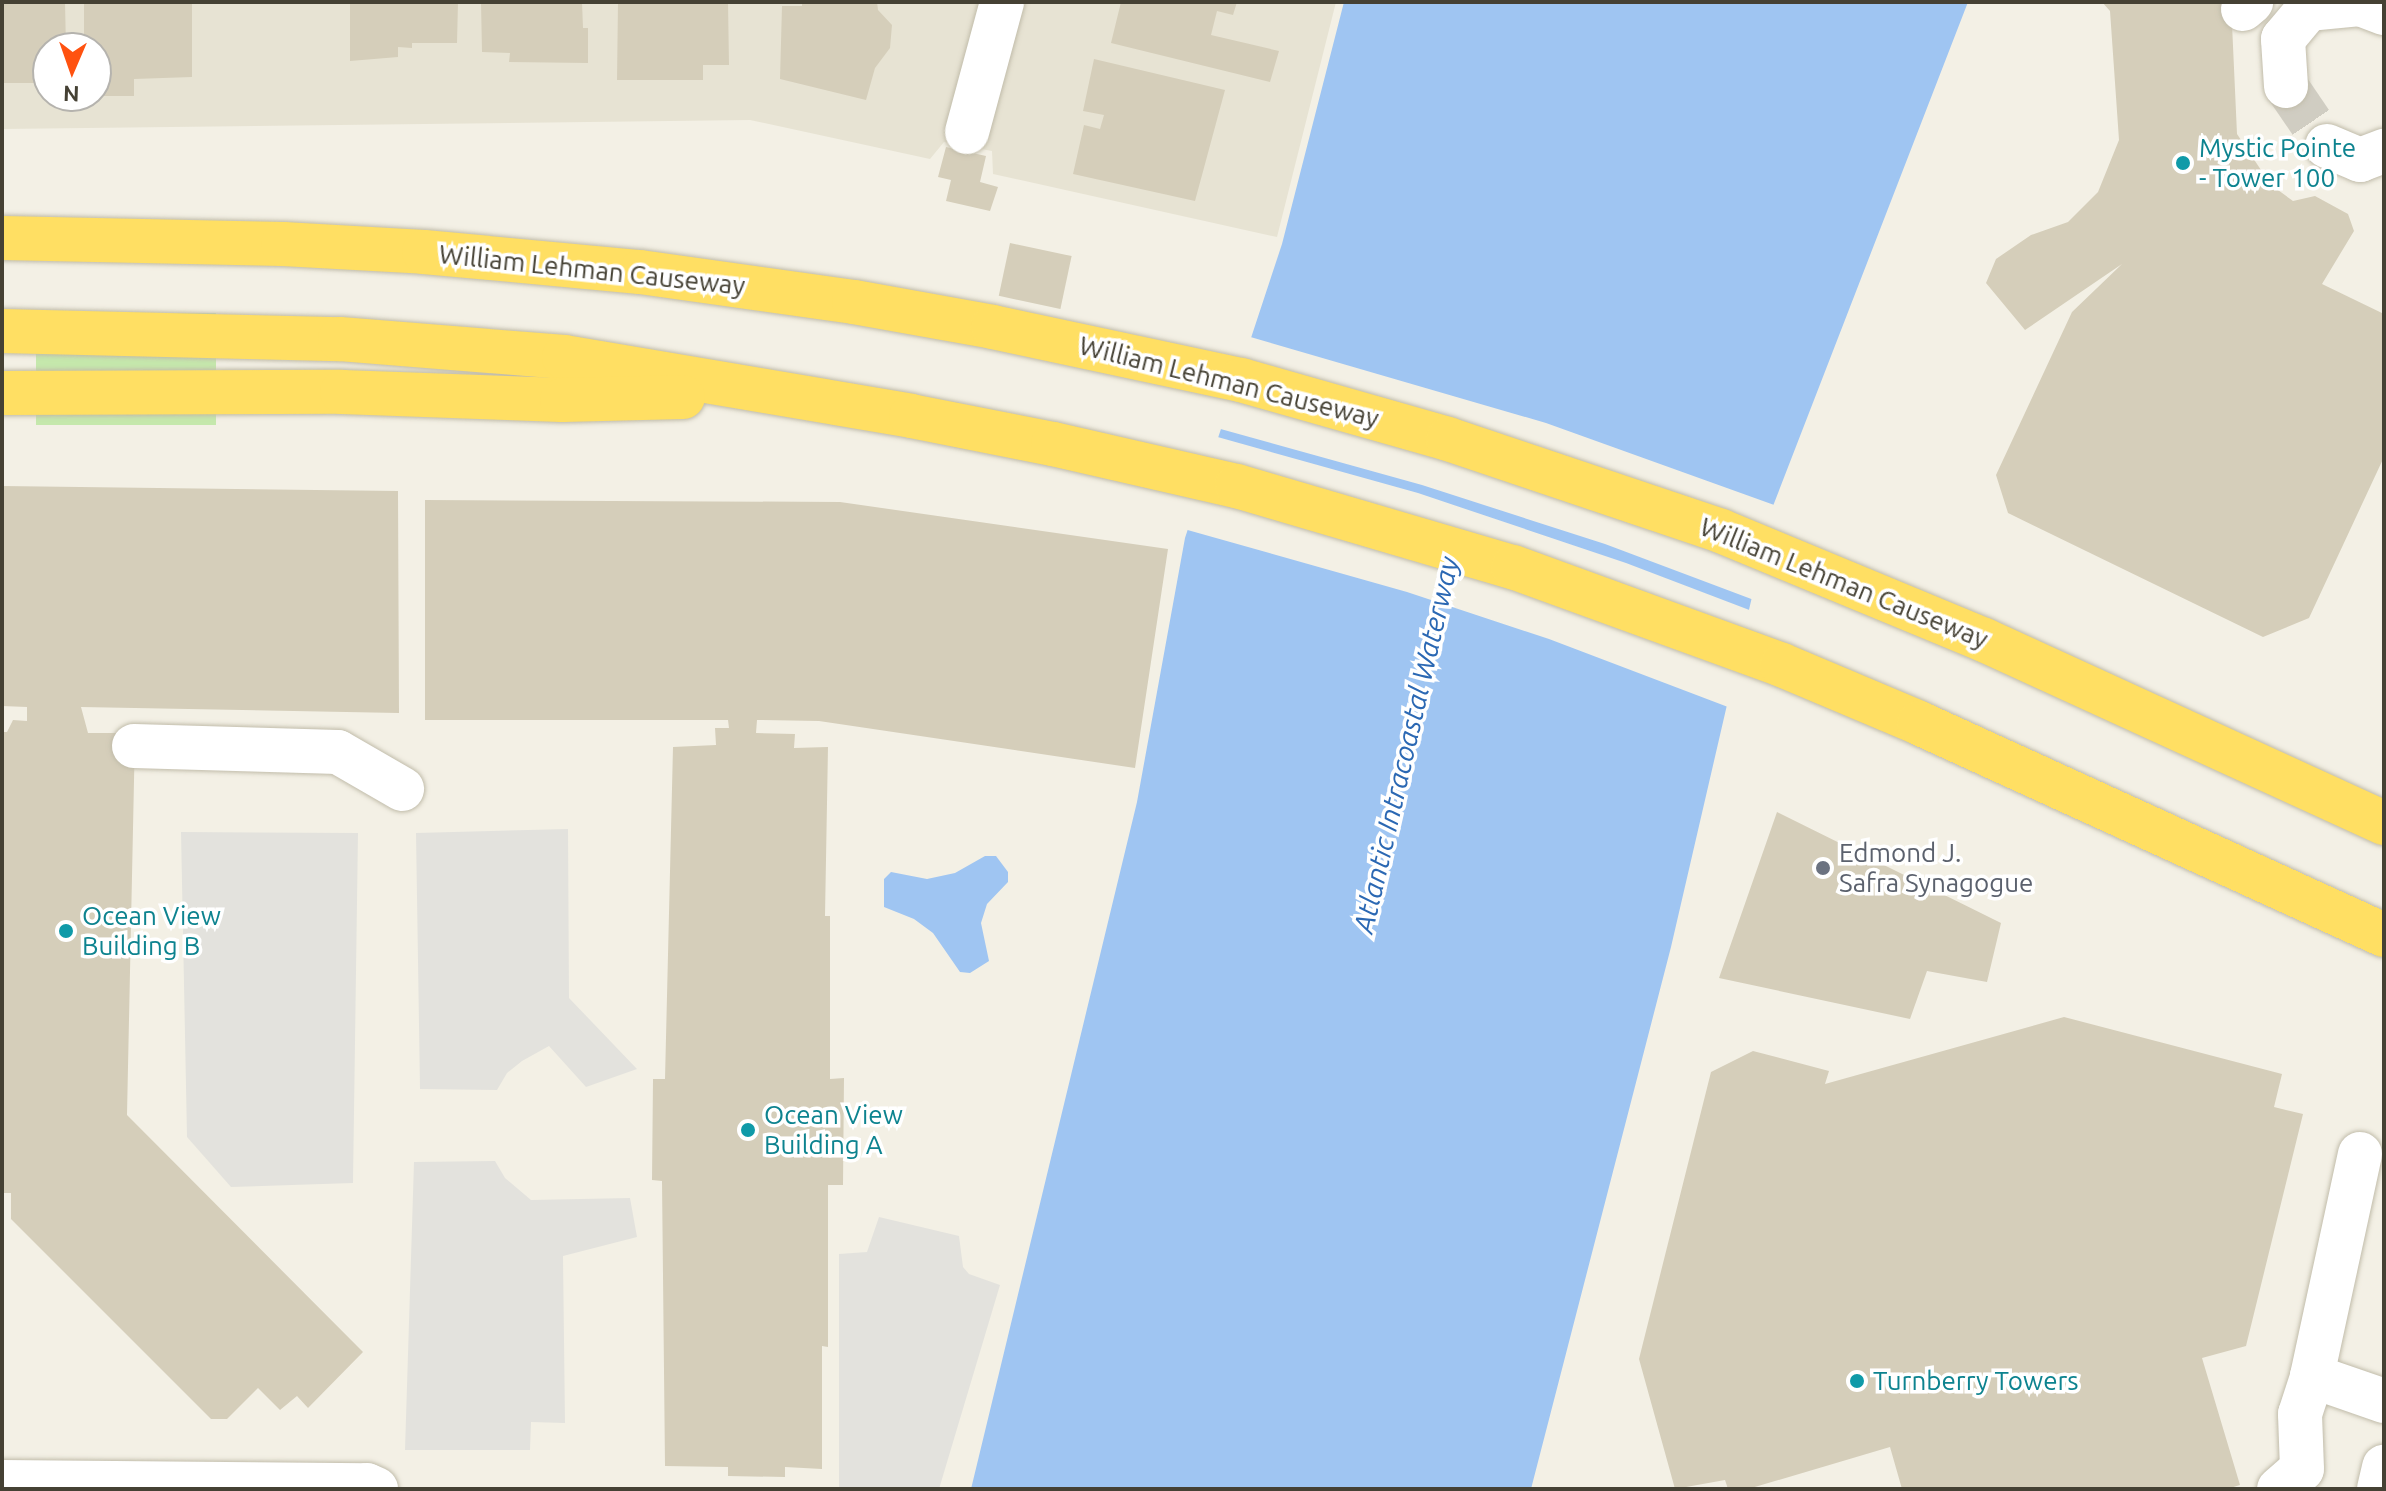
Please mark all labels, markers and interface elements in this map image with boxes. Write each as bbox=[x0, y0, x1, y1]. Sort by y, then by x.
north arrow bbox=[32, 32, 112, 112]
text: N bbox=[63, 82, 80, 107]
place label: Mystic Pointe - Tower 100 bbox=[2199, 132, 2356, 194]
marker: Mystic Pointe - Tower 100 bbox=[2174, 154, 2192, 172]
street label: William Lehman Causeway bbox=[437, 238, 747, 302]
street label: William Lehman Causeway bbox=[1076, 330, 1382, 434]
street label: William Lehman Causeway bbox=[1696, 511, 1992, 655]
water label: Atlantic Intracoastal Waterway bbox=[1346, 554, 1466, 936]
place label: Edmond J. Safra Synagogue bbox=[1839, 837, 2033, 898]
marker: Edmond J. Safra Synagogue bbox=[1814, 859, 1832, 877]
place label: Ocean View Building B bbox=[82, 900, 221, 962]
marker: Ocean View Building B bbox=[57, 922, 75, 940]
place label: Ocean View Building A bbox=[764, 1099, 903, 1160]
marker: Ocean View Building A bbox=[739, 1121, 757, 1139]
place label: Turnberry Towers bbox=[1873, 1365, 2079, 1397]
marker: Turnberry Towers bbox=[1848, 1372, 1866, 1390]

